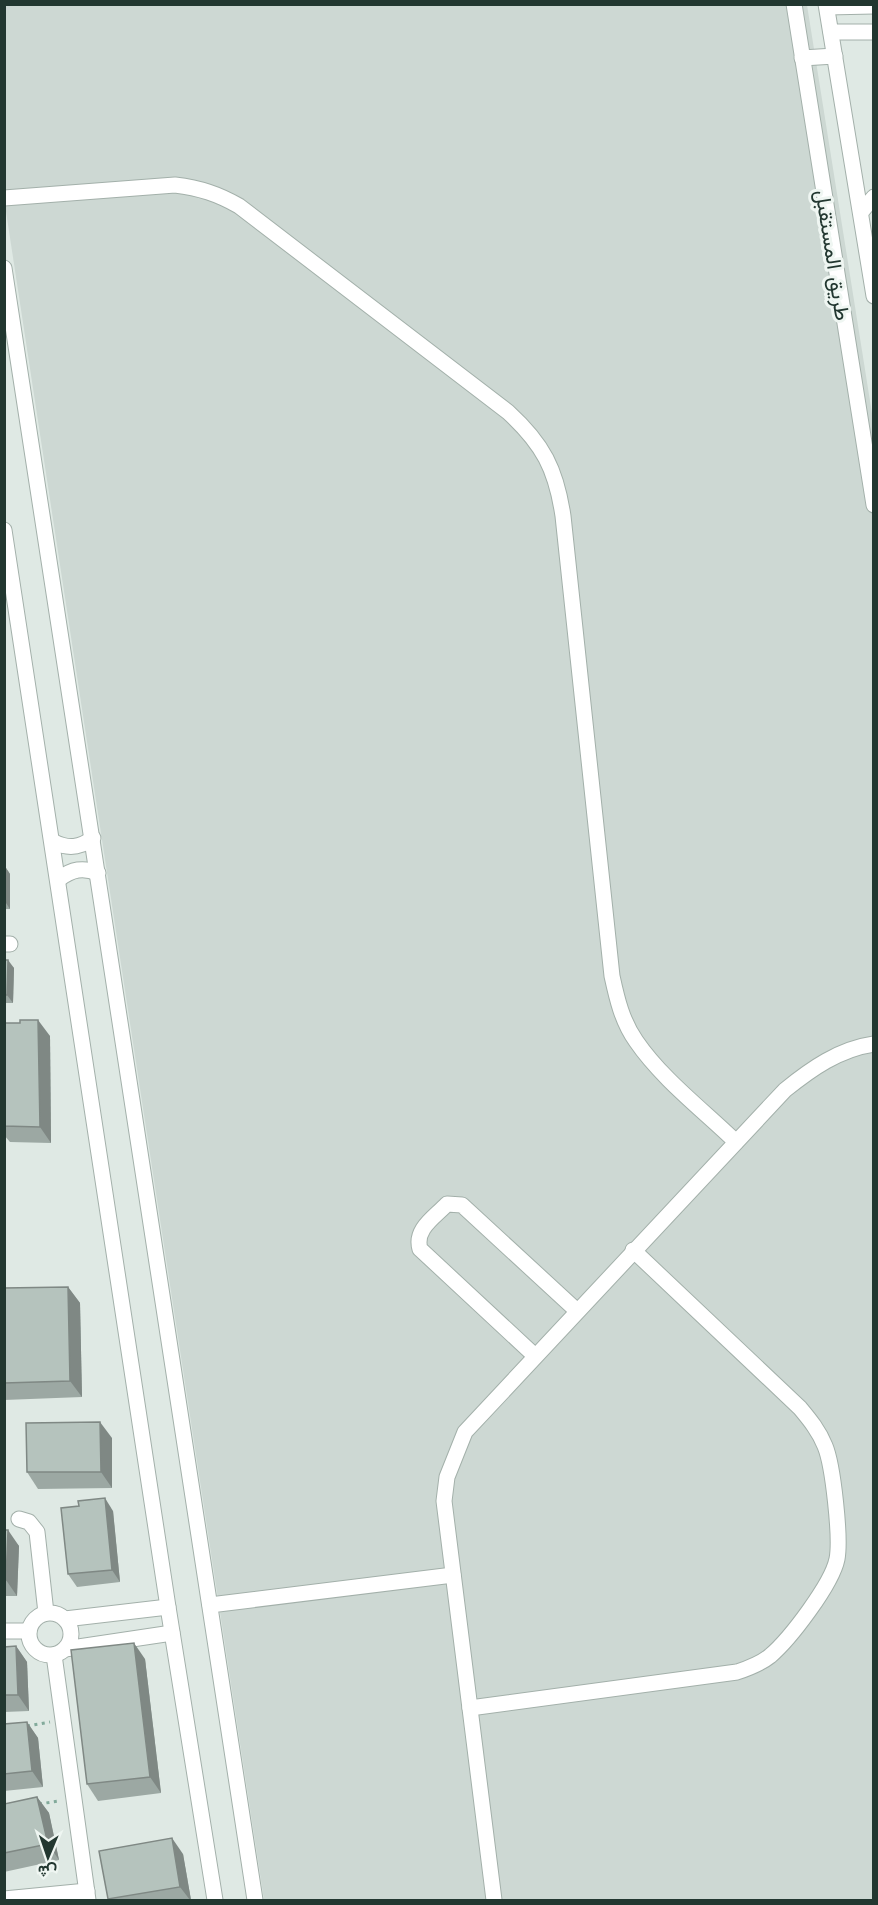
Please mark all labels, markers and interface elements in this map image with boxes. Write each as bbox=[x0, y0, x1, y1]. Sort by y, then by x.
street label: طريق المستقبل bbox=[809, 188, 856, 322]
north arrow bbox=[18, 1827, 78, 1887]
text: ش bbox=[38, 1862, 57, 1881]

